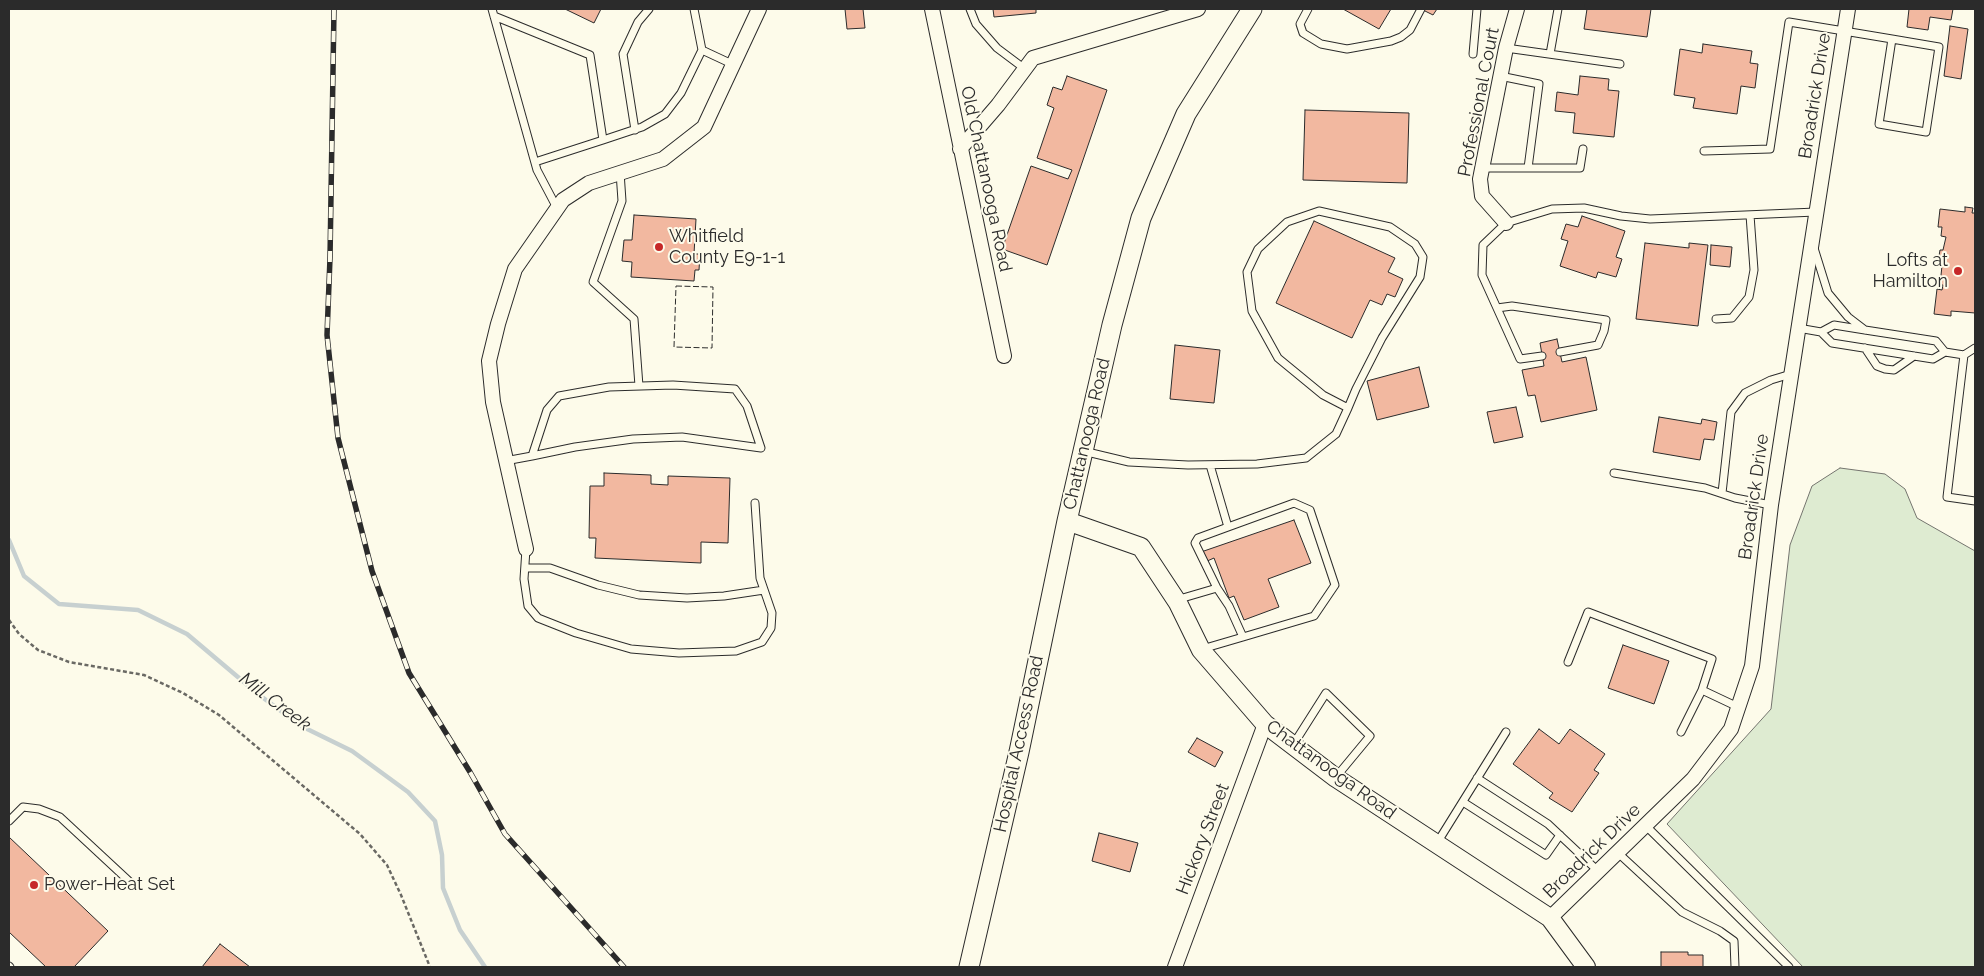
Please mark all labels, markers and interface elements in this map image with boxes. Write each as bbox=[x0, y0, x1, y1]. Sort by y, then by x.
street label: Professional Court bbox=[1454, 25, 1504, 179]
street label: Broadrick Drive bbox=[1794, 32, 1836, 160]
street label: Old Chattanooga Road bbox=[956, 84, 1016, 274]
place label: Whitfield County E9-1-1 bbox=[669, 226, 785, 268]
marker: Whitfield County E9-1-1 bbox=[653, 241, 665, 253]
place label: Lofts at Hamilton bbox=[1873, 250, 1948, 292]
marker: Lofts at Hamilton bbox=[1952, 265, 1964, 277]
street label: Chattanooga Road bbox=[1059, 356, 1115, 512]
street label: Broadrick Drive bbox=[1734, 433, 1774, 561]
street label: Hospital Access Road bbox=[990, 654, 1048, 834]
water label: Mill Creek bbox=[235, 668, 315, 736]
street label: Chattanooga Road bbox=[1262, 716, 1400, 824]
street label: Hickory Street bbox=[1172, 780, 1234, 898]
street label: Broadrick Drive bbox=[1539, 799, 1645, 903]
place label: Power-Heat Set bbox=[44, 874, 175, 896]
marker: Power-Heat Set bbox=[28, 879, 40, 891]

